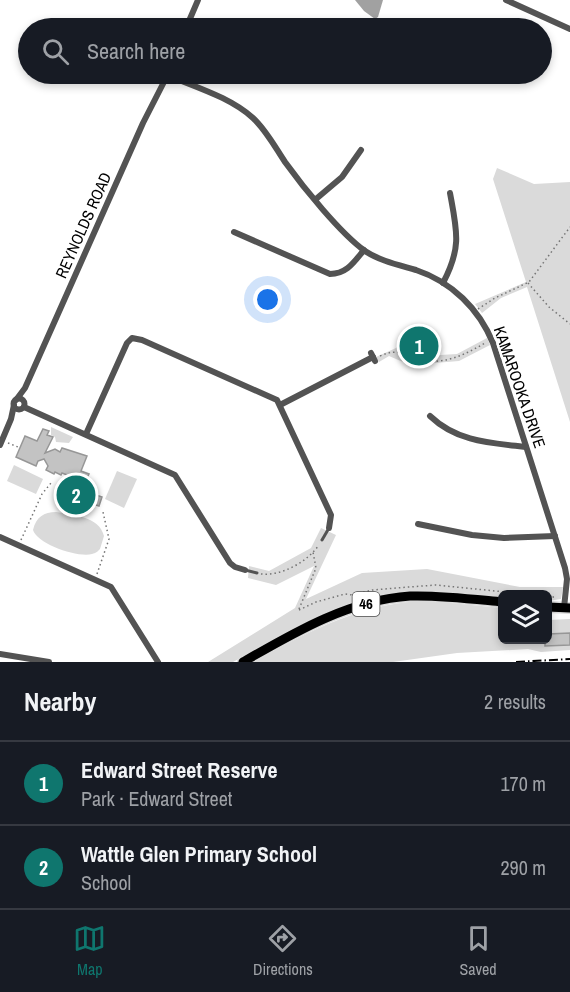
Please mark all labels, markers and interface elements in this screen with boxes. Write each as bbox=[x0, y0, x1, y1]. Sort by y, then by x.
search box bbox=[18, 18, 552, 84]
icon: search bbox=[39, 35, 72, 68]
text: Search here bbox=[87, 36, 185, 66]
street label: REYNOLDS ROAD bbox=[50, 169, 116, 281]
your location bbox=[253, 285, 282, 314]
street label: KAMAROOKA DRIVE bbox=[489, 323, 551, 451]
pin: 1 bbox=[400, 324, 438, 368]
pin: 2 bbox=[56, 472, 96, 518]
map controls bbox=[498, 590, 552, 644]
button: layers bbox=[498, 590, 552, 644]
road number: 46 bbox=[352, 592, 380, 616]
text: Nearby bbox=[24, 684, 96, 719]
text: 2 results bbox=[484, 688, 546, 715]
text: Edward Street Reserve bbox=[81, 755, 278, 785]
text: 1 bbox=[39, 770, 48, 797]
text: 170 m bbox=[500, 770, 546, 797]
text: Park · Edward Street bbox=[81, 785, 232, 812]
text: Wattle Glen Primary School bbox=[81, 839, 317, 869]
text: 2 bbox=[39, 854, 48, 881]
text: 290 m bbox=[500, 854, 546, 881]
text: School bbox=[81, 869, 131, 896]
tab: Map bbox=[73, 922, 106, 980]
tab: Directions bbox=[253, 922, 313, 980]
tab: Saved bbox=[459, 922, 497, 980]

